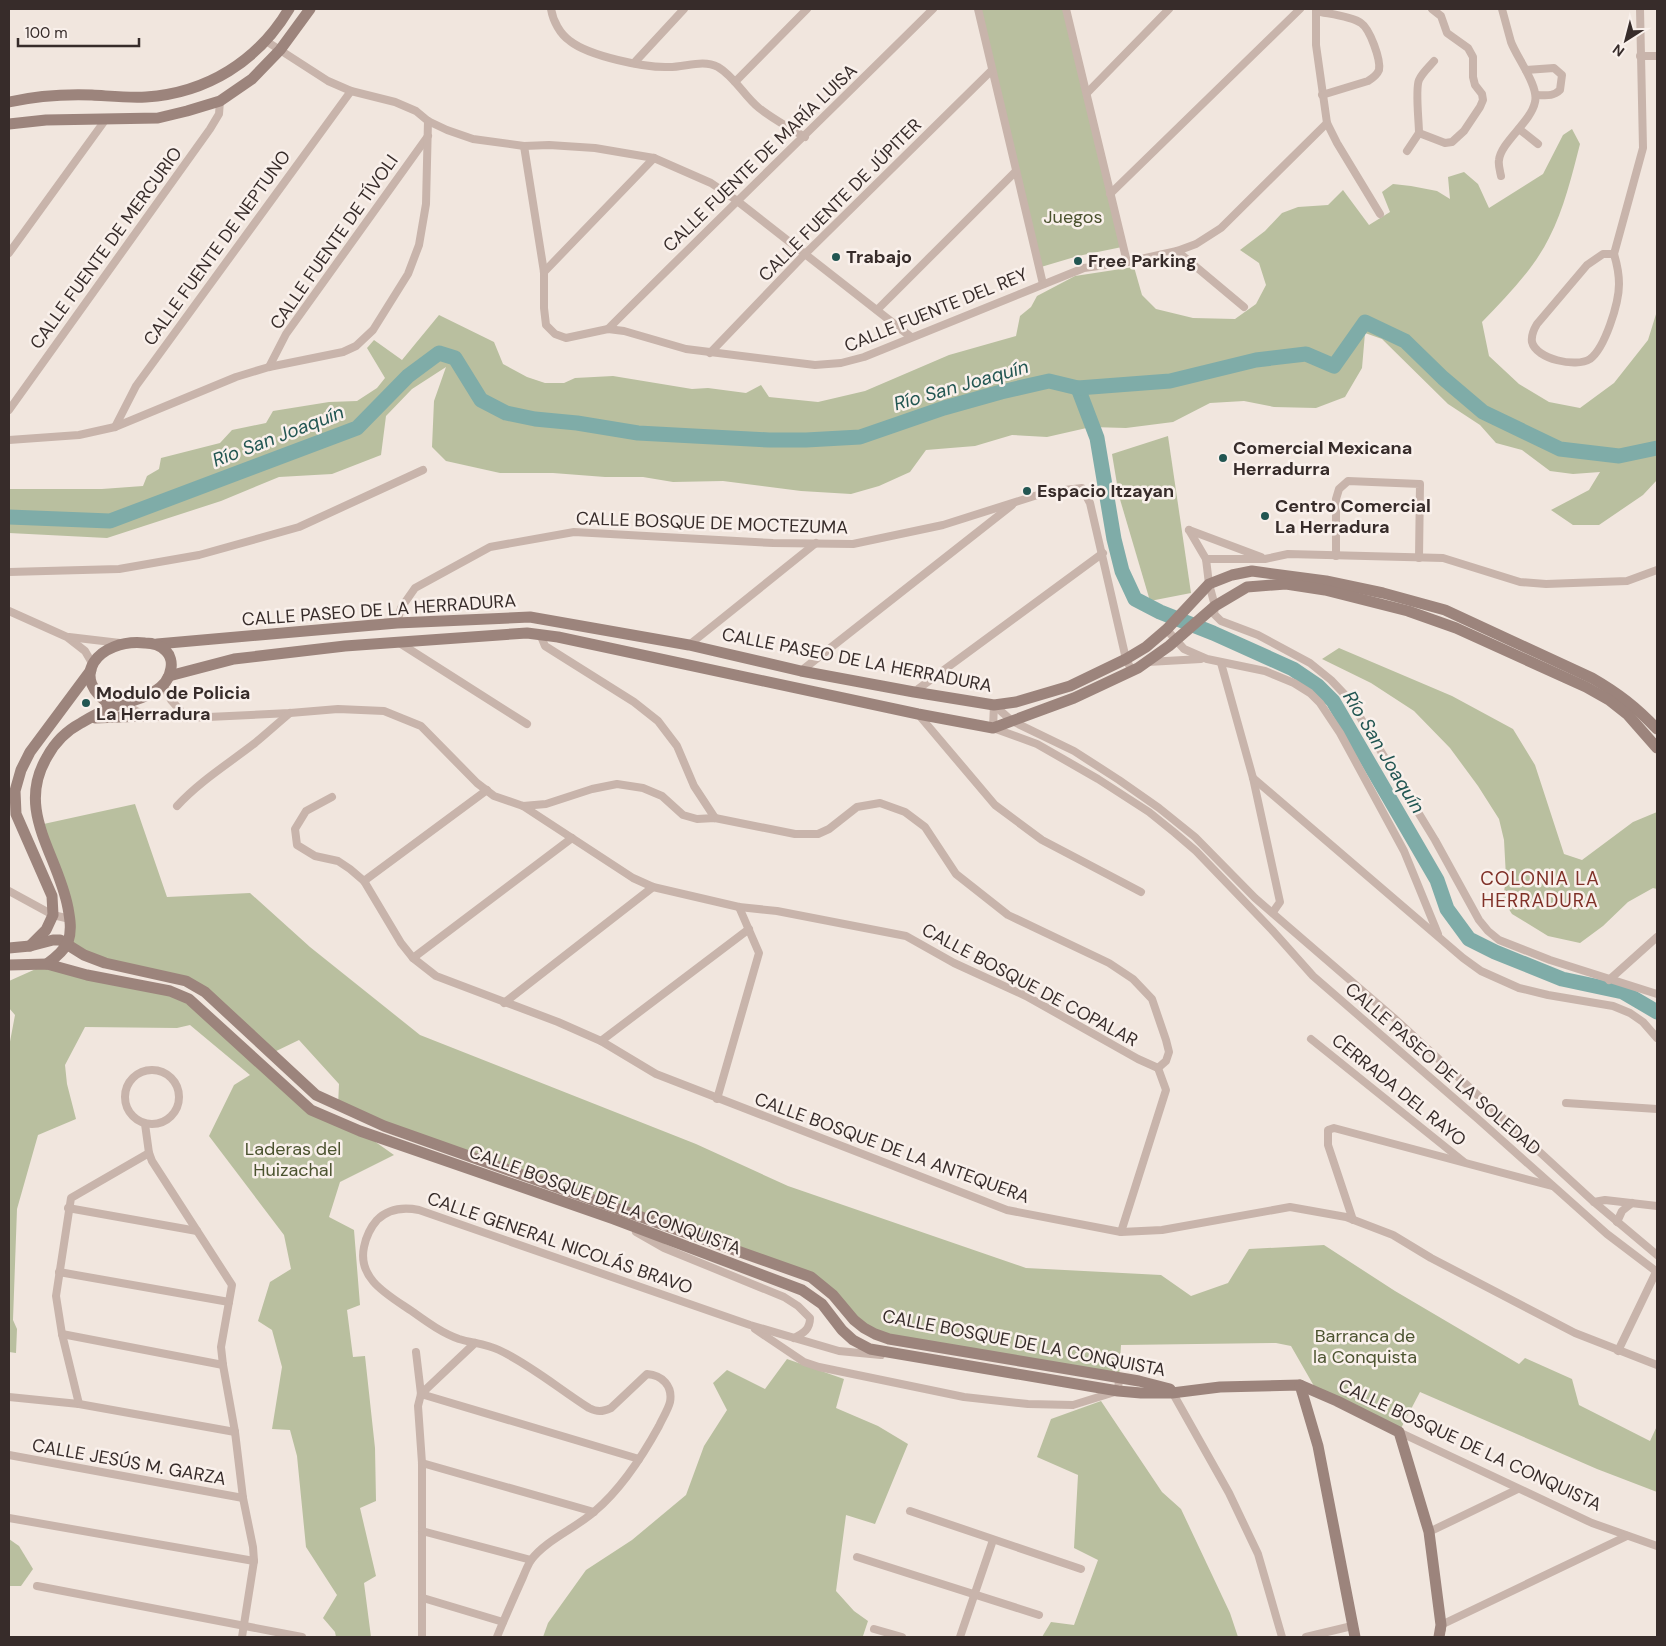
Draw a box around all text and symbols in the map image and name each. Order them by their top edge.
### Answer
scale bar [18,15,139,47]
north arrow [1601,15,1651,65]
text: 100 m [25,23,68,43]
text: N [1609,40,1628,61]
street label: CALLE FUENTE DE MARÍA LUISA [658,59,862,257]
street label: CALLE FUENTE DE JÚPITER [753,113,927,287]
street label: CALLE FUENTE DE MERCURIO [24,142,188,354]
street label: CALLE FUENTE DE NEPTUNO [138,145,296,351]
street label: CALLE FUENTE DE TÍVOLI [264,150,404,334]
park label: Juegos [1044,205,1102,229]
place label: Trabajo [846,245,912,269]
place label: Free Parking [1088,249,1197,273]
marker: Trabajo [830,251,842,263]
marker: Free Parking [1072,255,1084,267]
street label: CALLE FUENTE DEL REY [841,262,1032,358]
water label: Río San Joaquín [891,354,1031,416]
water label: Río San Joaquín [209,399,347,473]
place label: Comercial Mexicana Herradurra [1233,436,1412,481]
marker: Comercial Mexicana Herradurra [1217,452,1229,464]
place label: Espacio Itzayan [1037,479,1174,503]
marker: Espacio Itzayan [1021,485,1033,497]
place label: Centro Comercial La Herradura [1275,494,1431,539]
street label: CALLE BOSQUE DE MOCTEZUMA [576,506,849,540]
marker: Centro Comercial La Herradura [1259,510,1271,522]
street label: CALLE PASEO DE LA HERRADURA [241,588,517,632]
street label: CALLE PASEO DE LA HERRADURA [720,622,994,698]
place label: Modulo de Policia La Herradura [96,681,250,726]
water label: Río San Joaquín [1337,686,1431,818]
marker: Modulo de Policia La Herradura [80,697,92,709]
district label: COLONIA LA HERRADURA [1480,866,1600,913]
street label: CALLE BOSQUE DE COPALAR [918,918,1142,1052]
street label: CALLE PASEO DE LA SOLEDAD [1340,977,1546,1161]
street label: CERRADA DEL RAYO [1327,1028,1471,1152]
street label: CALLE BOSQUE DE LA ANTEQUERA [751,1087,1033,1209]
park label: Laderas del Huizachal [245,1137,341,1182]
street label: CALLE BOSQUE DE LA CONQUISTA [466,1139,744,1261]
street label: CALLE GENERAL NICOLÁS BRAVO [424,1186,696,1300]
street label: CALLE BOSQUE DE LA CONQUISTA [880,1304,1168,1382]
park label: Barranca de la Conquista [1313,1324,1417,1369]
street label: CALLE BOSQUE DE LA CONQUISTA [1334,1373,1606,1517]
street label: CALLE JESÚS M. GARZA [30,1433,228,1491]

